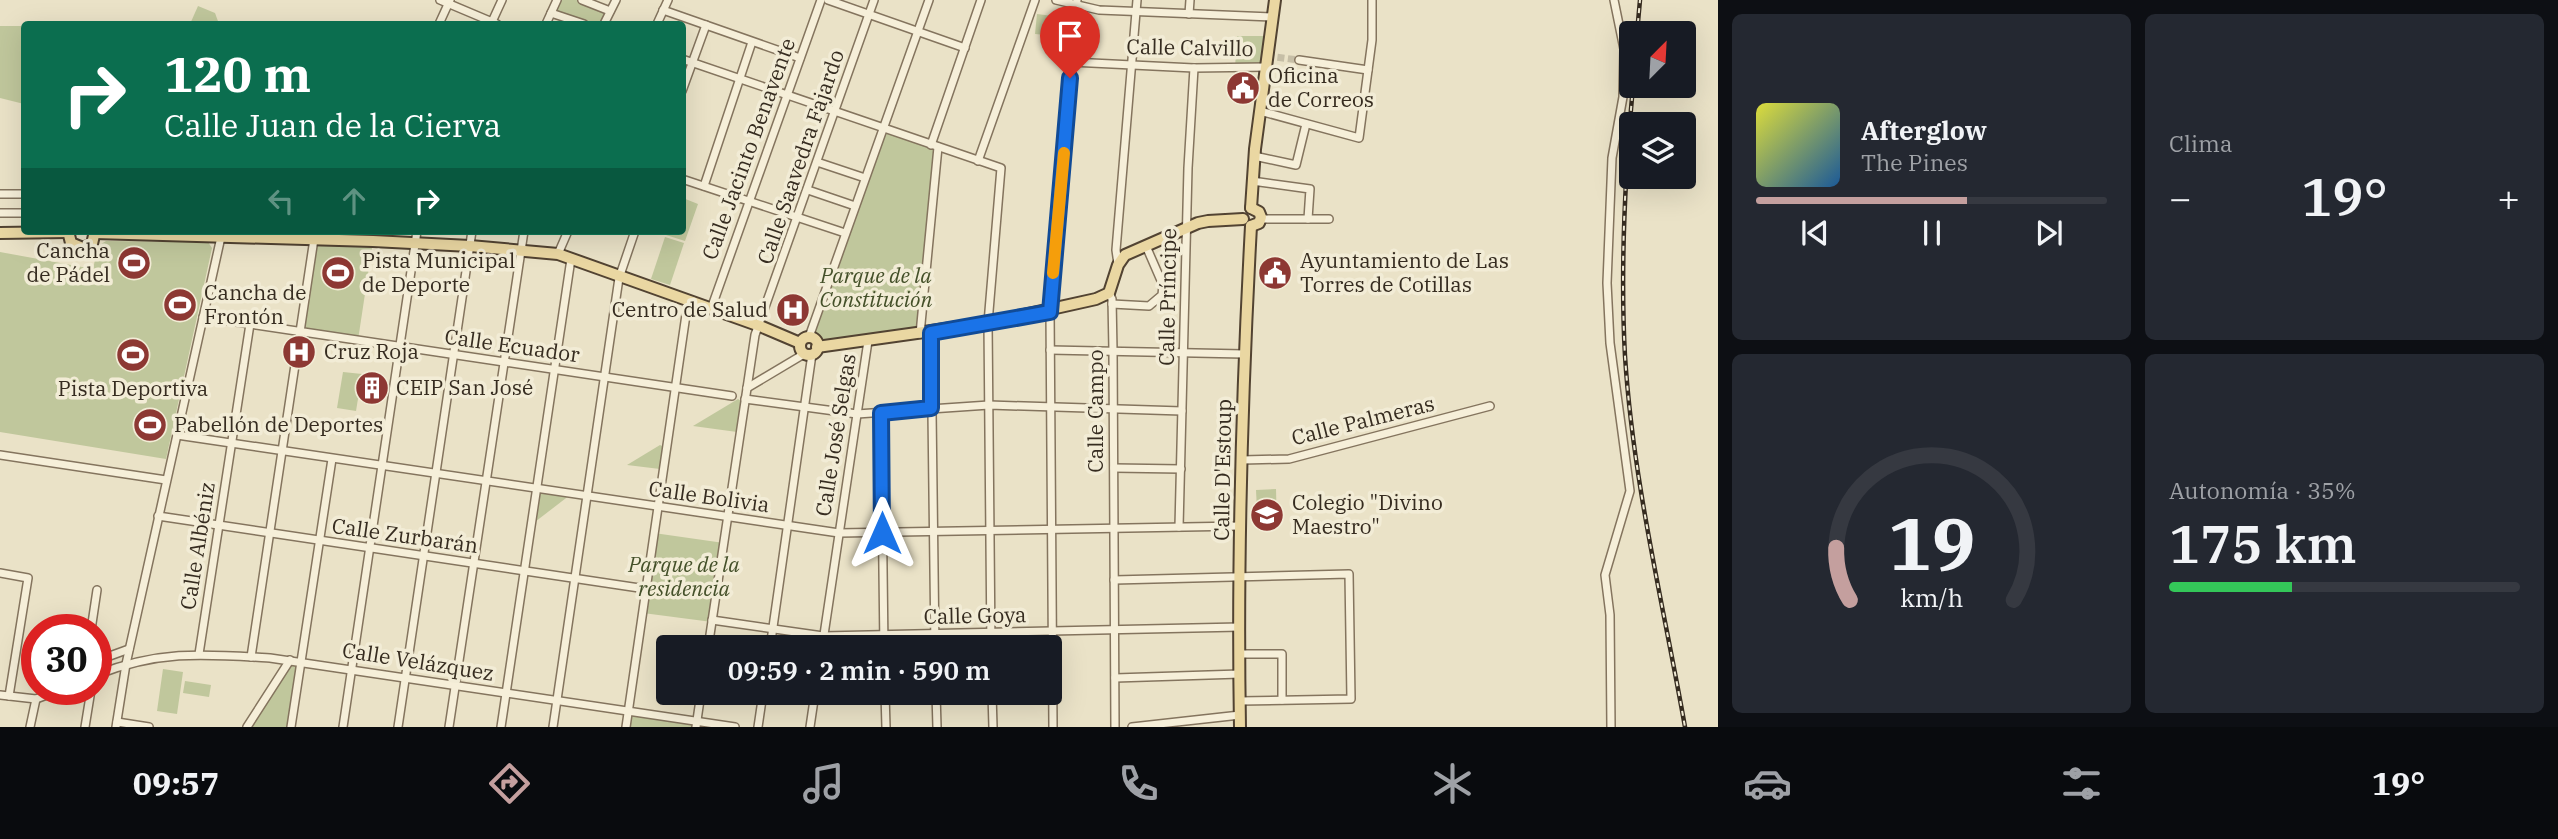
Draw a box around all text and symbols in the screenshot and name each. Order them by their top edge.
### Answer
pin [1040,6,1100,78]
icon: arrive [1051,17,1089,55]
north arrow [1619,21,1696,98]
map controls [1619,21,1696,189]
street label: Calle Calvillo [1126,32,1254,62]
street label: Calle Jacinto Benavente [695,34,801,263]
text: 120 m [164,42,311,105]
street label: Calle Saavedra Fajardo [750,46,850,268]
icon: right [49,49,140,140]
place label: Oficina de Correos [1268,61,1374,113]
public building icon: Oficina de Correos [1224,69,1262,107]
text: Calle Juan de la Cierva [164,104,501,146]
button: layers [1619,112,1696,189]
text: Afterglow [1861,113,1987,147]
text: Clima [2169,128,2233,158]
text: The Pines [1861,147,1968,177]
text: 19° [2301,163,2388,230]
text: − [2169,173,2192,222]
text: + [2497,173,2520,222]
icon: left [262,182,300,220]
icon: ahead [335,182,373,220]
icon: right [408,182,446,220]
icon: previous [1796,214,1834,252]
icon: pause [1913,214,1951,252]
icon: next [2030,214,2068,252]
street label: Calle Príncipe [1152,228,1182,366]
place label: Cancha de Pádel [27,236,110,288]
sports icon: Cancha de Pádel [115,244,153,282]
place label: Pista Municipal de Deporte [362,246,515,298]
place label: Ayuntamiento de Las Torres de Cotillas [1300,246,1509,298]
sports icon: Pista Municipal de Deporte [319,254,357,292]
public building icon: Ayuntamiento de Las Torres de Cotillas [1256,254,1294,292]
park label: Parque de la Constitución [819,261,932,313]
place label: Cancha de Frontón [204,278,307,330]
sports icon: Cancha de Frontón [161,286,199,324]
hospital icon: Centro de Salud [774,291,812,329]
place label: Centro de Salud [612,295,768,323]
street label: Calle Ecuador [443,322,582,368]
hospital icon: Cruz Roja [280,333,318,371]
sports icon: Pista Deportiva [114,336,152,374]
place label: Cruz Roja [324,337,419,365]
street label: Calle Campo [1081,349,1109,473]
street label: Calle José Selgas [808,352,862,518]
building icon: CEIP San José [353,369,391,407]
place label: CEIP San José [396,373,533,401]
place label: Pista Deportiva [58,374,208,402]
street label: Calle Palmeras [1288,389,1437,451]
street label: Calle D'Estoup [1207,399,1237,541]
sports icon: Pabellón de Deportes [131,406,169,444]
place label: Pabellón de Deportes [174,410,383,438]
street label: Calle Bolivia [647,474,771,518]
text: Autonomía · 35% [2169,475,2356,505]
street label: Calle Albéniz [173,480,221,612]
place label: Colegio "Divino Maestro" [1292,488,1443,540]
text: 19 [1888,495,1975,590]
position arrow [845,496,919,570]
school or university icon: Colegio "Divino Maestro" [1248,496,1286,534]
text: 175 km [2169,510,2357,577]
street label: Calle Zurbarán [330,511,480,559]
park label: Parque de la residencia [627,550,740,602]
text: km/h [1900,580,1963,613]
street label: Calle Goya [923,600,1027,630]
speed limit sign: 30 [21,614,112,705]
street label: Calle Velázquez [340,635,496,687]
text: 09:59 · 2 min · 590 m [728,653,990,687]
icon: directions [485,759,534,808]
icon: music [799,759,848,808]
icon: phone [1114,759,1163,808]
icon: climate [1428,759,1477,808]
icon: car [1743,759,1792,808]
icon: filters [2057,759,2106,808]
text: 09:57 [133,762,219,804]
text: 19° [2372,762,2425,804]

